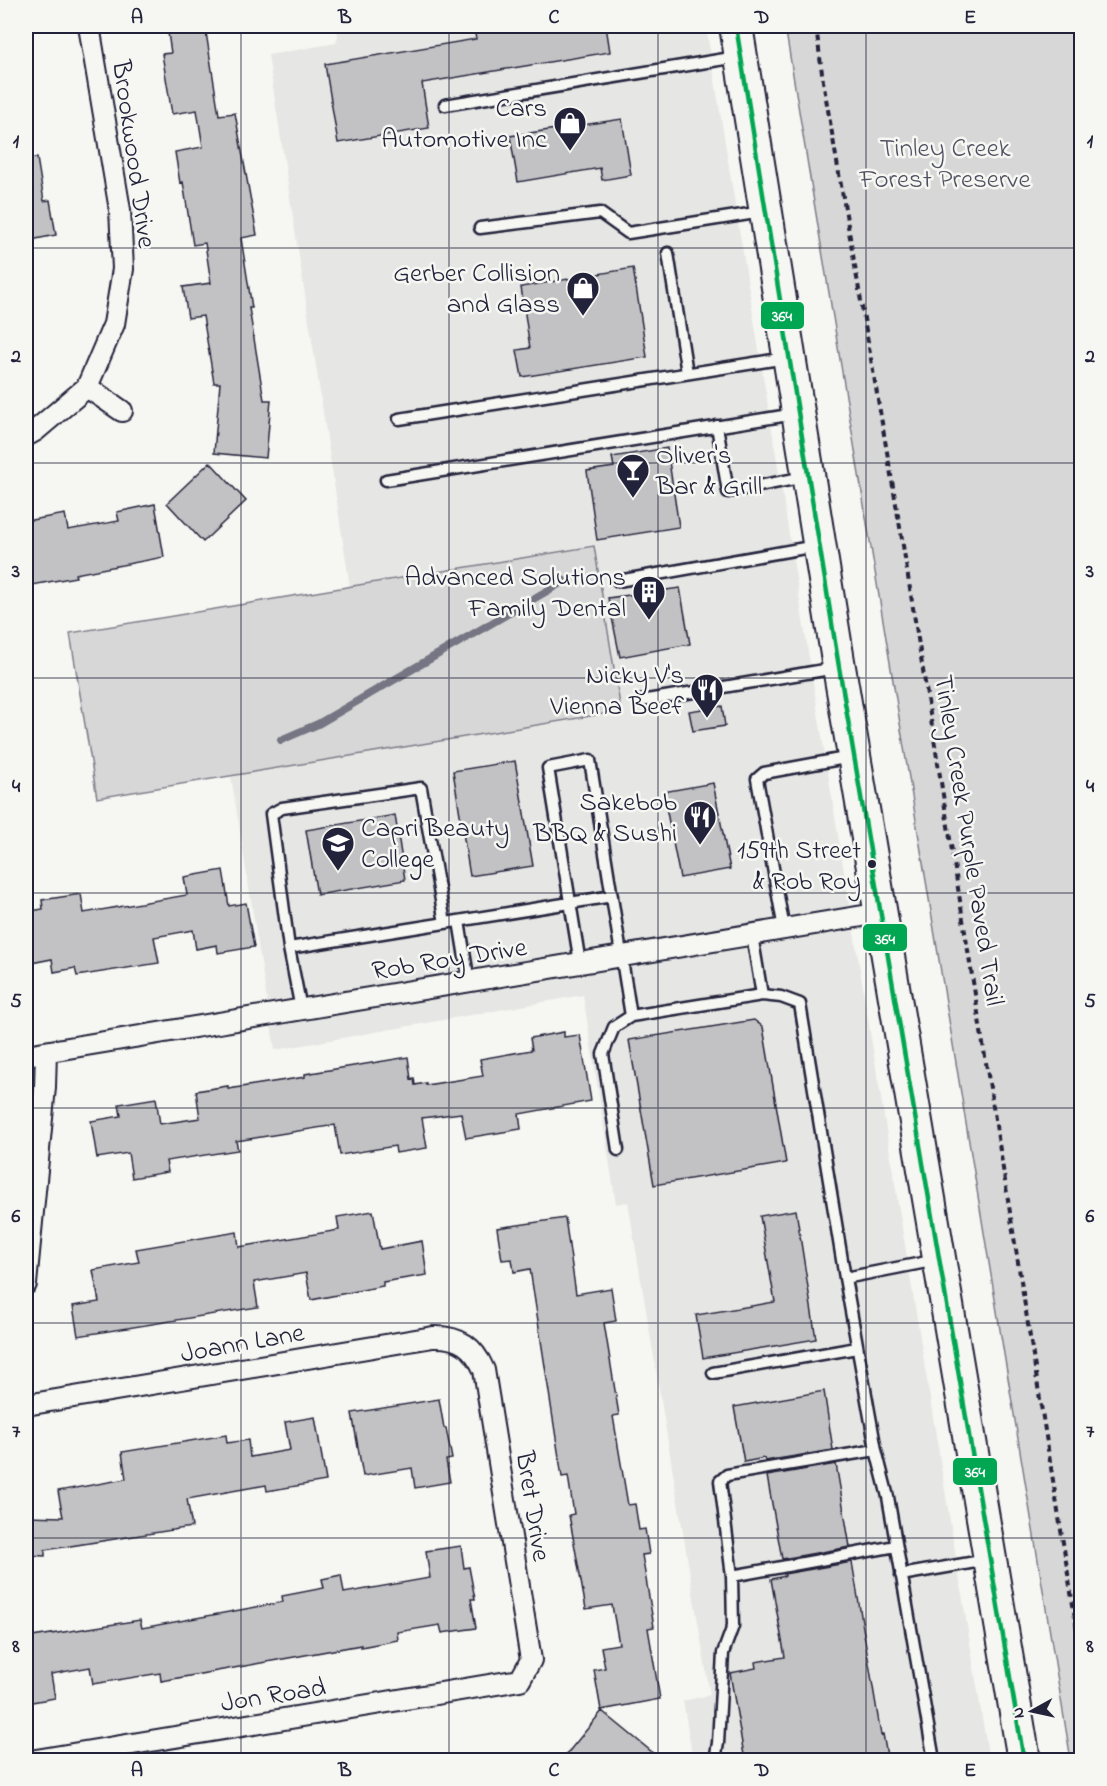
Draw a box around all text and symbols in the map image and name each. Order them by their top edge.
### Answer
text: A [131,4,143,33]
text: B [337,4,352,33]
text: C [549,4,560,33]
text: D [754,4,769,33]
text: E [964,4,976,33]
street label: Brookwood Drive [100,57,165,252]
place label: Cars Automotive Inc [381,90,547,160]
shop icon: Cars Automotive Inc [552,105,588,152]
text: 1 [13,128,20,157]
text: 1 [1087,128,1094,157]
park label: Tinley Creek Forest Preserve [858,130,1031,200]
place label: Gerber Collision and Glass [393,255,560,325]
shop icon: Gerber Collision and Glass [565,270,601,317]
line badge: 364 [760,301,805,330]
text: 364 [771,305,793,329]
text: 2 [10,343,21,372]
text: 2 [1084,343,1095,372]
place label: Oliver's Bar & Grill [655,437,762,507]
bar icon: Oliver's Bar & Grill [615,452,651,499]
text: 3 [11,558,20,587]
text: 3 [1085,558,1094,587]
place label: Advanced Solutions Family Dental [404,559,626,629]
building icon: Advanced Solutions Family Dental [631,574,667,621]
place label: Nicky V's Vienna Beef [549,657,684,727]
restaurant icon: Nicky V's Vienna Beef [689,672,725,719]
street label: Tinley Creek Purple Paved Trail [922,672,1013,1009]
text: 4 [12,773,21,802]
text: 4 [1086,773,1095,802]
place label: Sakebob BBQ & Sushi [532,784,677,854]
restaurant icon: Sakebob BBQ & Sushi [682,799,718,846]
place label: Capri Beauty College [361,810,509,880]
school or university icon: Capri Beauty College [320,825,356,872]
place label: 159th Street & Rob Roy [737,833,861,902]
marker: 159th Street & Rob Roy [866,858,878,870]
line badge: 364 [862,923,908,952]
text: 364 [874,928,896,952]
street label: Rob Roy Drive [369,929,531,992]
text: 5 [10,988,22,1017]
text: 5 [1084,988,1096,1017]
text: 6 [12,1203,21,1232]
text: 6 [1086,1203,1095,1232]
street label: Joann Lane [177,1314,308,1375]
text: 7 [12,1418,21,1447]
text: 7 [1086,1418,1095,1447]
street label: Bret Drive [503,1448,560,1565]
line badge: 364 [952,1457,998,1486]
text: 364 [964,1461,986,1485]
text: 8 [11,1633,20,1662]
text: 8 [1085,1633,1094,1662]
street label: Jon Road [218,1669,329,1724]
north arrow [1002,1681,1062,1741]
text: N [1006,1706,1032,1720]
text: A [131,1757,143,1786]
text: B [337,1757,352,1786]
text: C [549,1757,560,1786]
text: D [754,1757,769,1786]
text: E [964,1757,976,1786]

